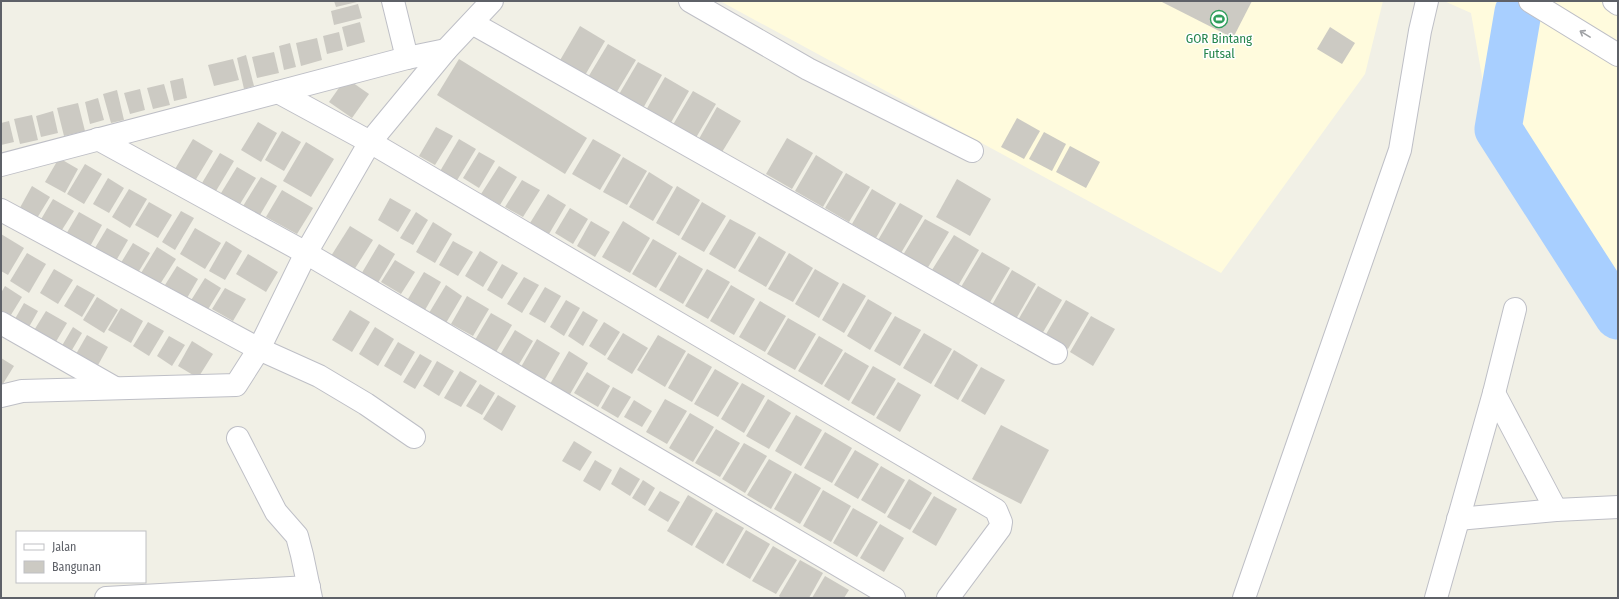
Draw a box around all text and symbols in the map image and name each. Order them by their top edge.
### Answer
sports icon: GOR Bintang Futsal [1209,9,1229,29]
one-way arrow [1579,30,1591,38]
place label: GOR Bintang Futsal [1186,31,1253,61]
legend [16,531,146,583]
text: Jalan [52,540,76,554]
text: Bangunan [52,560,101,574]

